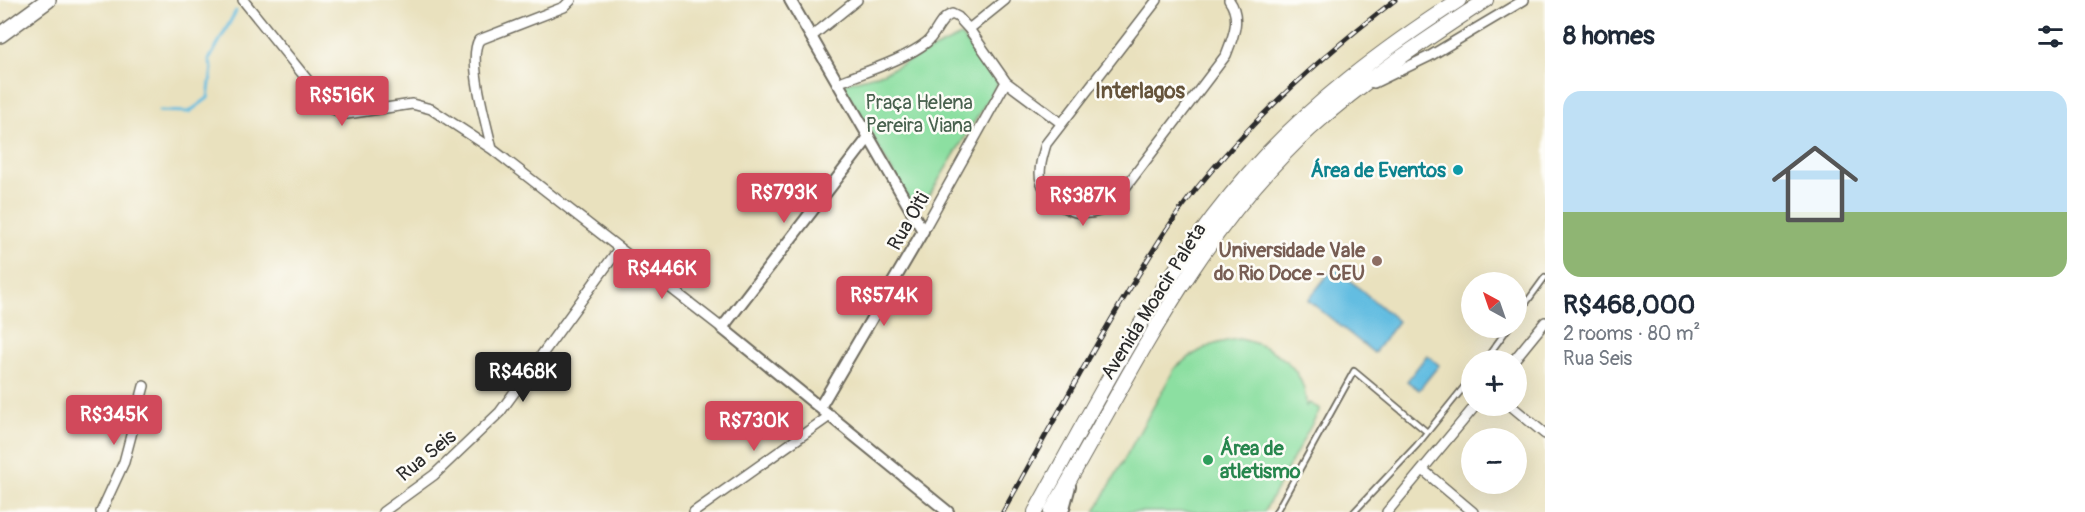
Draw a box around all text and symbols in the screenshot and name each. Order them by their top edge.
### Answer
text: 8 homes [1563,20,1655,52]
icon: filters [2034,20,2067,53]
pin: R$516K [293,76,391,127]
district label: Interlagos [1095,78,1186,105]
text: R$516K [310,83,374,108]
park label: Praça Helena Pereira Viana [865,90,973,138]
icon: home [1761,130,1869,238]
place label: Área de Eventos [1310,158,1446,183]
marker: Área de Eventos [1451,163,1465,177]
pin: R$793K [735,173,833,224]
pin: R$387K [1034,176,1132,227]
text: R$793K [751,180,817,205]
text: R$387K [1050,183,1116,208]
street label: Rua Oiti [882,188,935,255]
street label: Avenida Moacir Paleta [1095,218,1212,384]
place label: Universidade Vale do Rio Doce - CEU [1214,238,1366,286]
pin: R$446K [613,249,711,300]
marker: Universidade Vale do Rio Doce - CEU [1370,254,1384,268]
text: R$446K [627,256,697,281]
north arrow [1461,272,1527,338]
map controls [1461,272,1527,494]
pin: R$574K [835,276,933,327]
text: R$574K [850,283,918,308]
text: R$468,000 [1563,289,1695,321]
text: 2 rooms · 80 m² [1563,321,1700,346]
text: Rua Seis [1563,346,1632,371]
button: + [1461,350,1527,416]
pin: R$468K [474,352,572,403]
text: R$468K [489,359,557,384]
pin: R$345K [65,395,163,446]
pin: R$730K [705,401,803,452]
text: R$345K [80,402,148,427]
text: R$730K [719,408,789,433]
street label: Rua Seis [392,424,461,487]
button: − [1461,428,1527,494]
place label: Área de atletismo [1220,436,1301,484]
marker: Área de atletismo [1201,453,1215,467]

